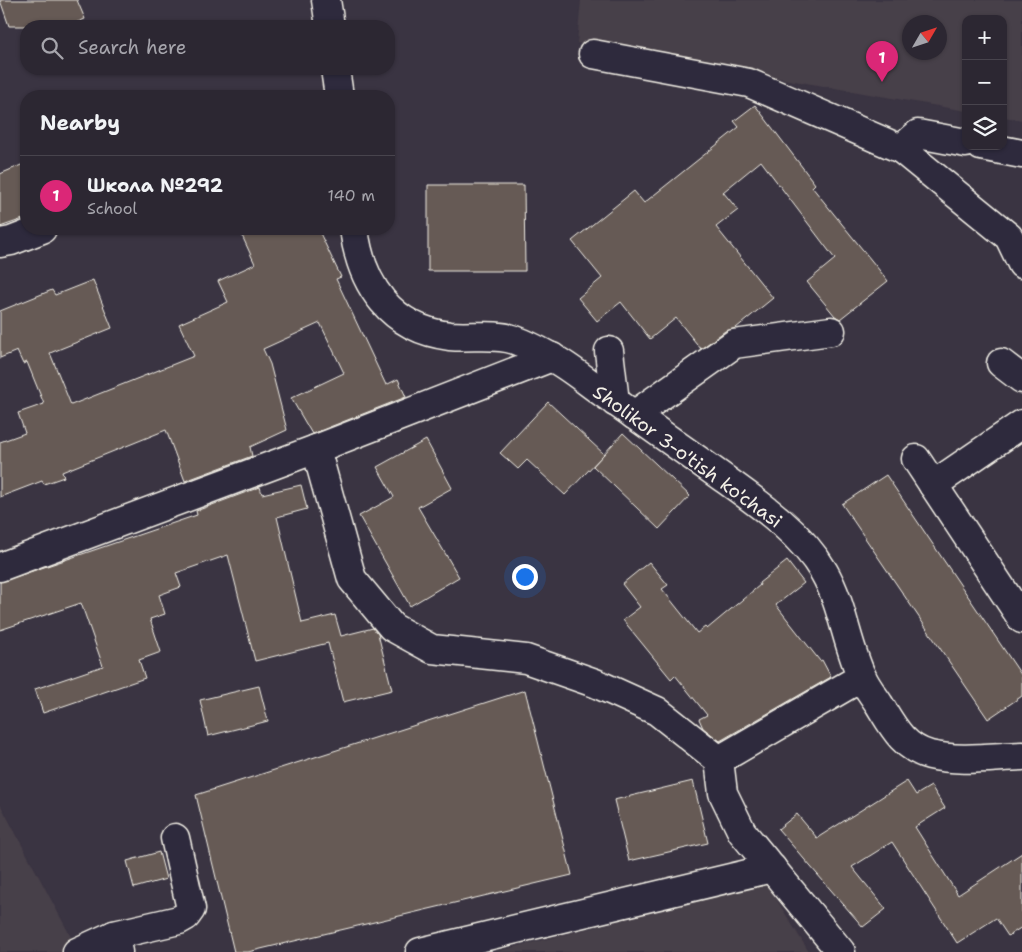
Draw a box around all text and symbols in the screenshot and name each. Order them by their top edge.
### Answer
north arrow [902,15,947,60]
map controls [962,15,1007,150]
button: + [962,15,1007,60]
search box [20,20,395,75]
icon: search [38,34,66,62]
text: Search here [78,35,187,60]
pin: 1 [866,41,898,82]
button: − [962,60,1007,105]
button: layers [962,105,1007,150]
text: Nearby [40,109,120,137]
text: Школа №292 [87,173,223,198]
text: 1 [52,185,60,206]
text: 140 m [328,185,375,206]
text: School [87,198,137,219]
street label: Sholikor 3-o'tish ko'chasi [588,379,787,534]
your location [512,564,538,590]

